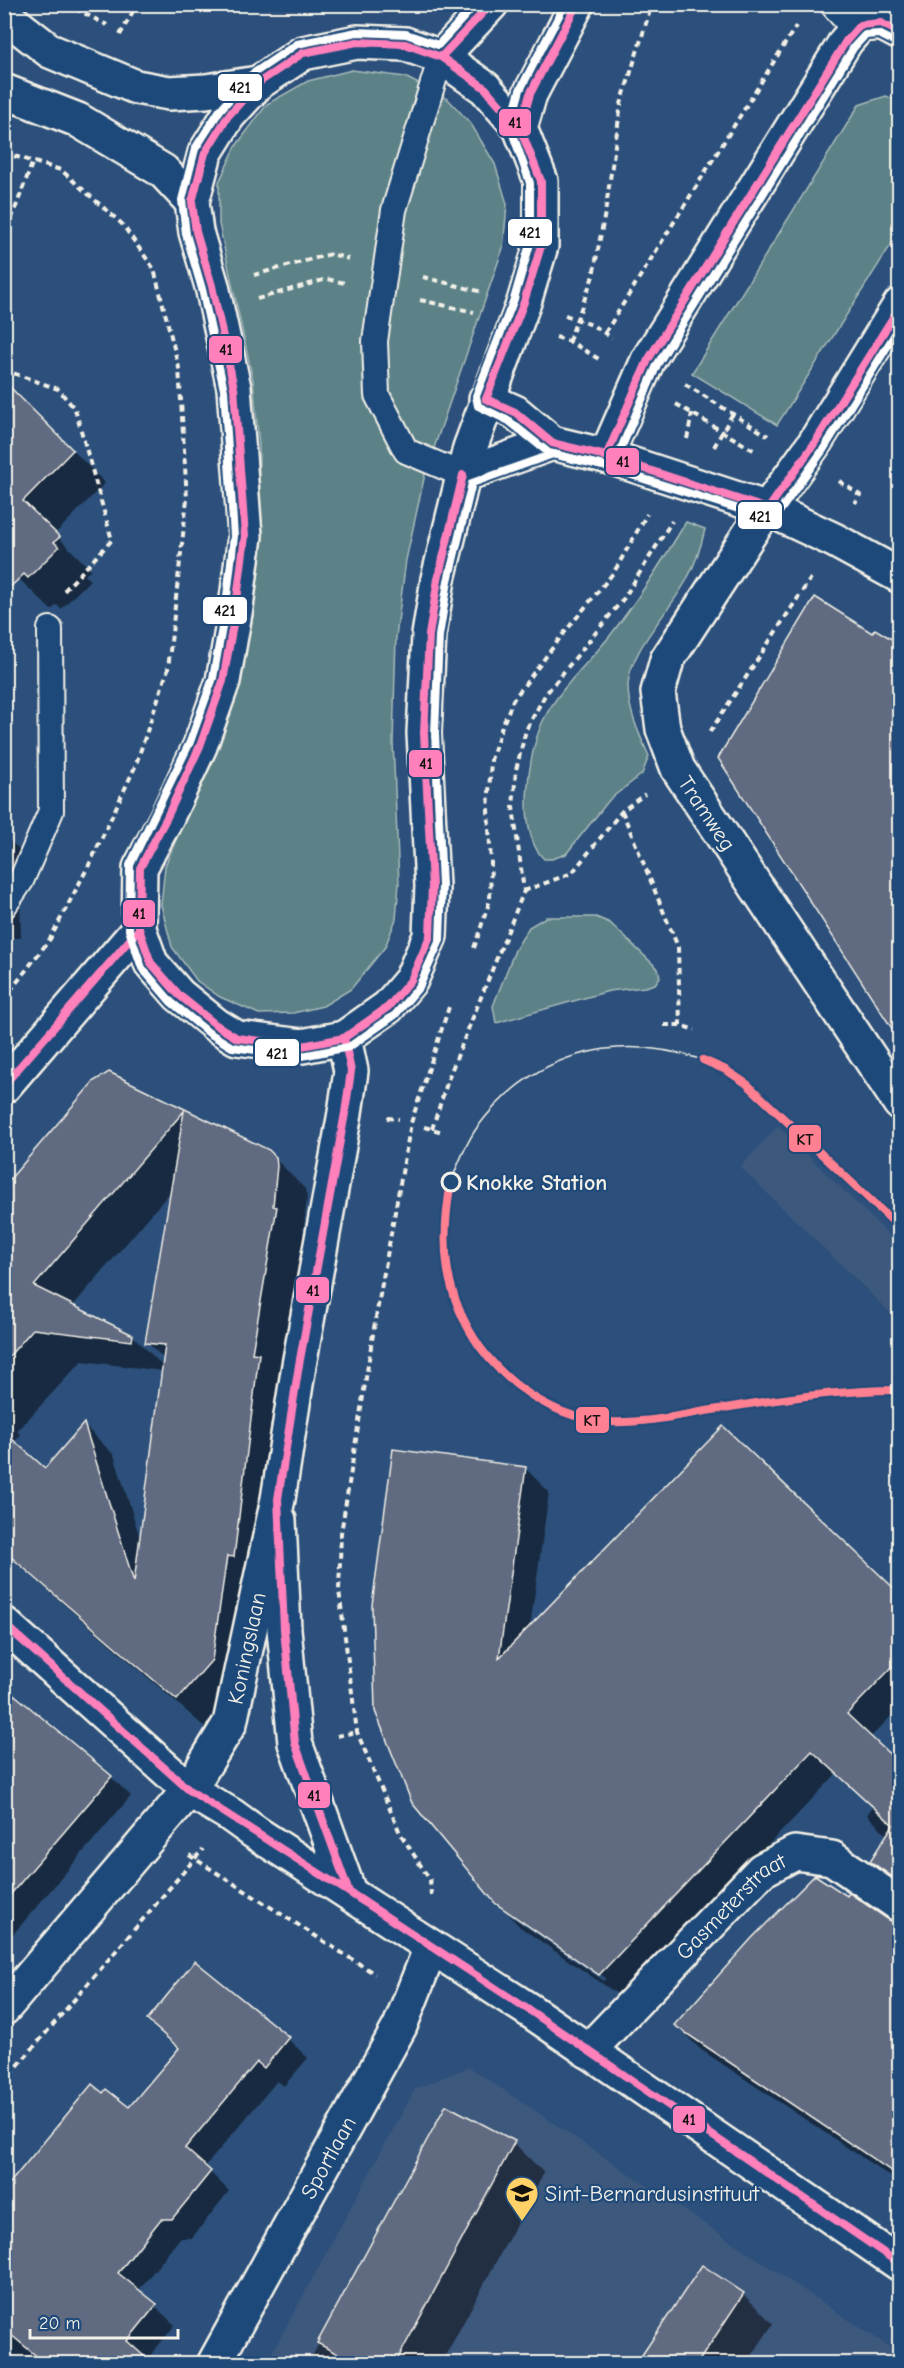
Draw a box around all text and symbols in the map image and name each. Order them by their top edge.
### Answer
line badge: 421 [217,73,263,102]
text: 421 [229,79,251,97]
line badge: 41 [498,108,532,137]
text: 41 [508,114,522,132]
line badge: 421 [507,218,553,247]
text: 421 [519,224,541,242]
line badge: 41 [208,335,243,364]
text: 41 [219,341,233,359]
line badge: 41 [605,447,640,476]
text: 41 [616,453,630,471]
line badge: 421 [737,501,783,530]
text: 421 [749,508,771,526]
line badge: 421 [202,596,248,625]
text: 421 [214,602,236,620]
line badge: 41 [408,749,443,778]
text: 41 [419,755,433,773]
street label: Tramweg [672,771,741,856]
line badge: 41 [122,899,156,928]
text: 41 [132,905,146,923]
line badge: 421 [254,1038,300,1067]
text: 421 [266,1045,288,1063]
line badge: KT [788,1124,822,1153]
text: KT [796,1131,814,1149]
place label: Knokke Station [466,1170,607,1196]
marker: Knokke Station [441,1172,461,1192]
line badge: 41 [295,1276,330,1304]
text: 41 [306,1282,320,1300]
line badge: KT [575,1406,610,1434]
text: KT [583,1412,601,1430]
street label: Koningslaan [222,1590,272,1707]
line badge: 41 [297,1781,331,1809]
text: 41 [307,1787,321,1805]
street label: Gasmeterstraat [671,1848,791,1965]
line badge: 41 [672,2105,706,2134]
text: 41 [682,2111,696,2129]
street label: Sportlaan [296,2112,362,2204]
school or university icon: Sint-Bernardusinstituut [504,2175,540,2222]
place label: Sint-Bernardusinstituut [545,2181,760,2207]
scale bar [30,2302,178,2340]
text: 20 m [39,2313,80,2334]

